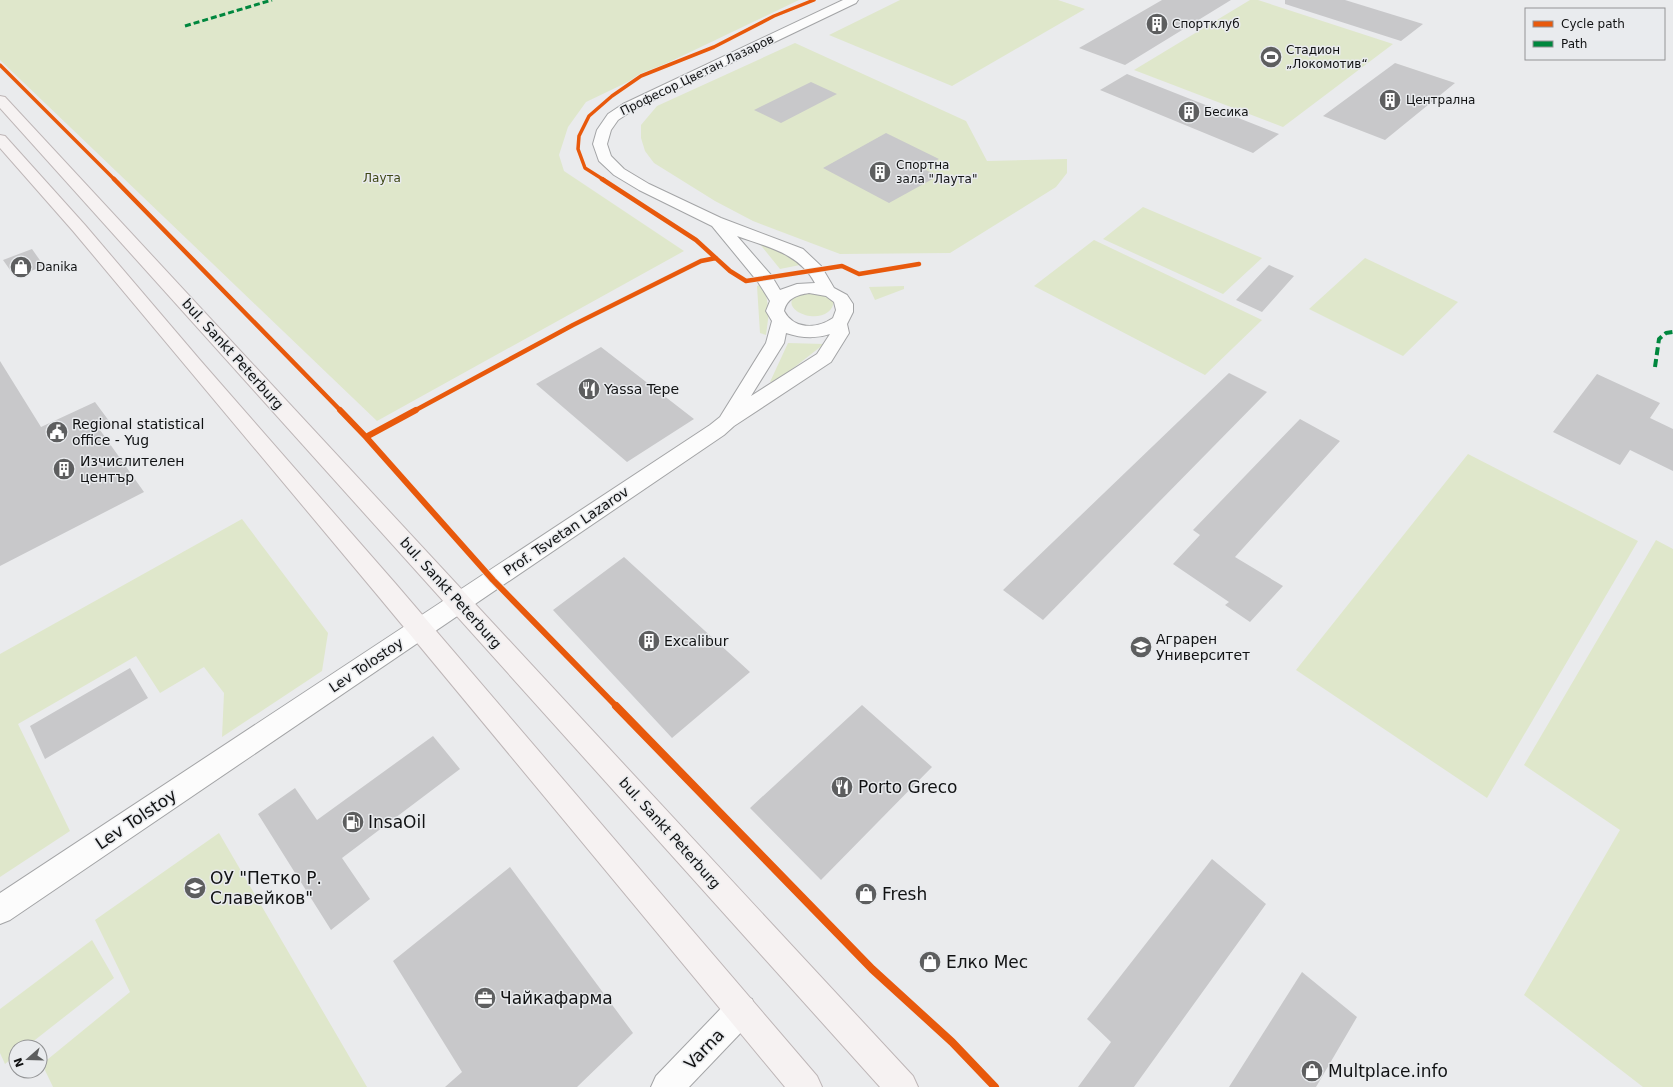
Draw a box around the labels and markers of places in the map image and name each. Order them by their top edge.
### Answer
building icon: Спортклуб [1144,11,1170,37]
place label: Спортклуб [1172,17,1240,31]
place label: Стадион „Локомотив“ [1286,43,1368,71]
sports icon: Стадион „Локомотив“ [1258,44,1284,70]
building icon: Централна [1377,87,1403,113]
place label: Централна [1406,93,1475,107]
building icon: Бесика [1176,99,1202,125]
place label: Бесика [1204,105,1249,119]
place label: Спортна зала "Лаута" [896,158,977,186]
building icon: Спортна зала "Лаута" [867,159,893,185]
shop icon: Danika [8,254,34,280]
place label: Danika [36,260,78,274]
restaurant icon: Yassa Tepe [576,376,602,402]
place label: Yassa Tepe [603,381,679,397]
place label: Regional statistical office - Yug [72,416,204,448]
public building icon: Regional statistical office - Yug [44,419,70,445]
place label: Изчислителен център [80,453,185,485]
building icon: Изчислителен център [51,456,77,482]
building icon: Excalibur [636,628,662,654]
place label: Аграрен Университет [1156,631,1250,663]
place label: Excalibur [664,633,729,649]
school or university icon: Аграрен Университет [1128,634,1154,660]
restaurant icon: Porto Greco [829,774,855,800]
place label: Porto Greco [858,777,958,797]
fuel station icon: InsaOil [340,809,366,835]
place label: InsaOil [368,812,426,832]
place label: ОУ "Петко Р. Славейков" [210,868,322,908]
school or university icon: ОУ "Петко Р. Славейков" [182,875,208,901]
shop icon: Fresh [853,881,879,907]
place label: Fresh [882,884,927,904]
shop icon: Елко Мес [917,949,943,975]
place label: Елко Мес [946,952,1028,972]
office icon: Чайкафарма [472,985,498,1011]
place label: Чайкафарма [500,988,613,1008]
shop icon: Multplace.info [1299,1058,1325,1084]
place label: Multplace.info [1328,1061,1448,1081]

